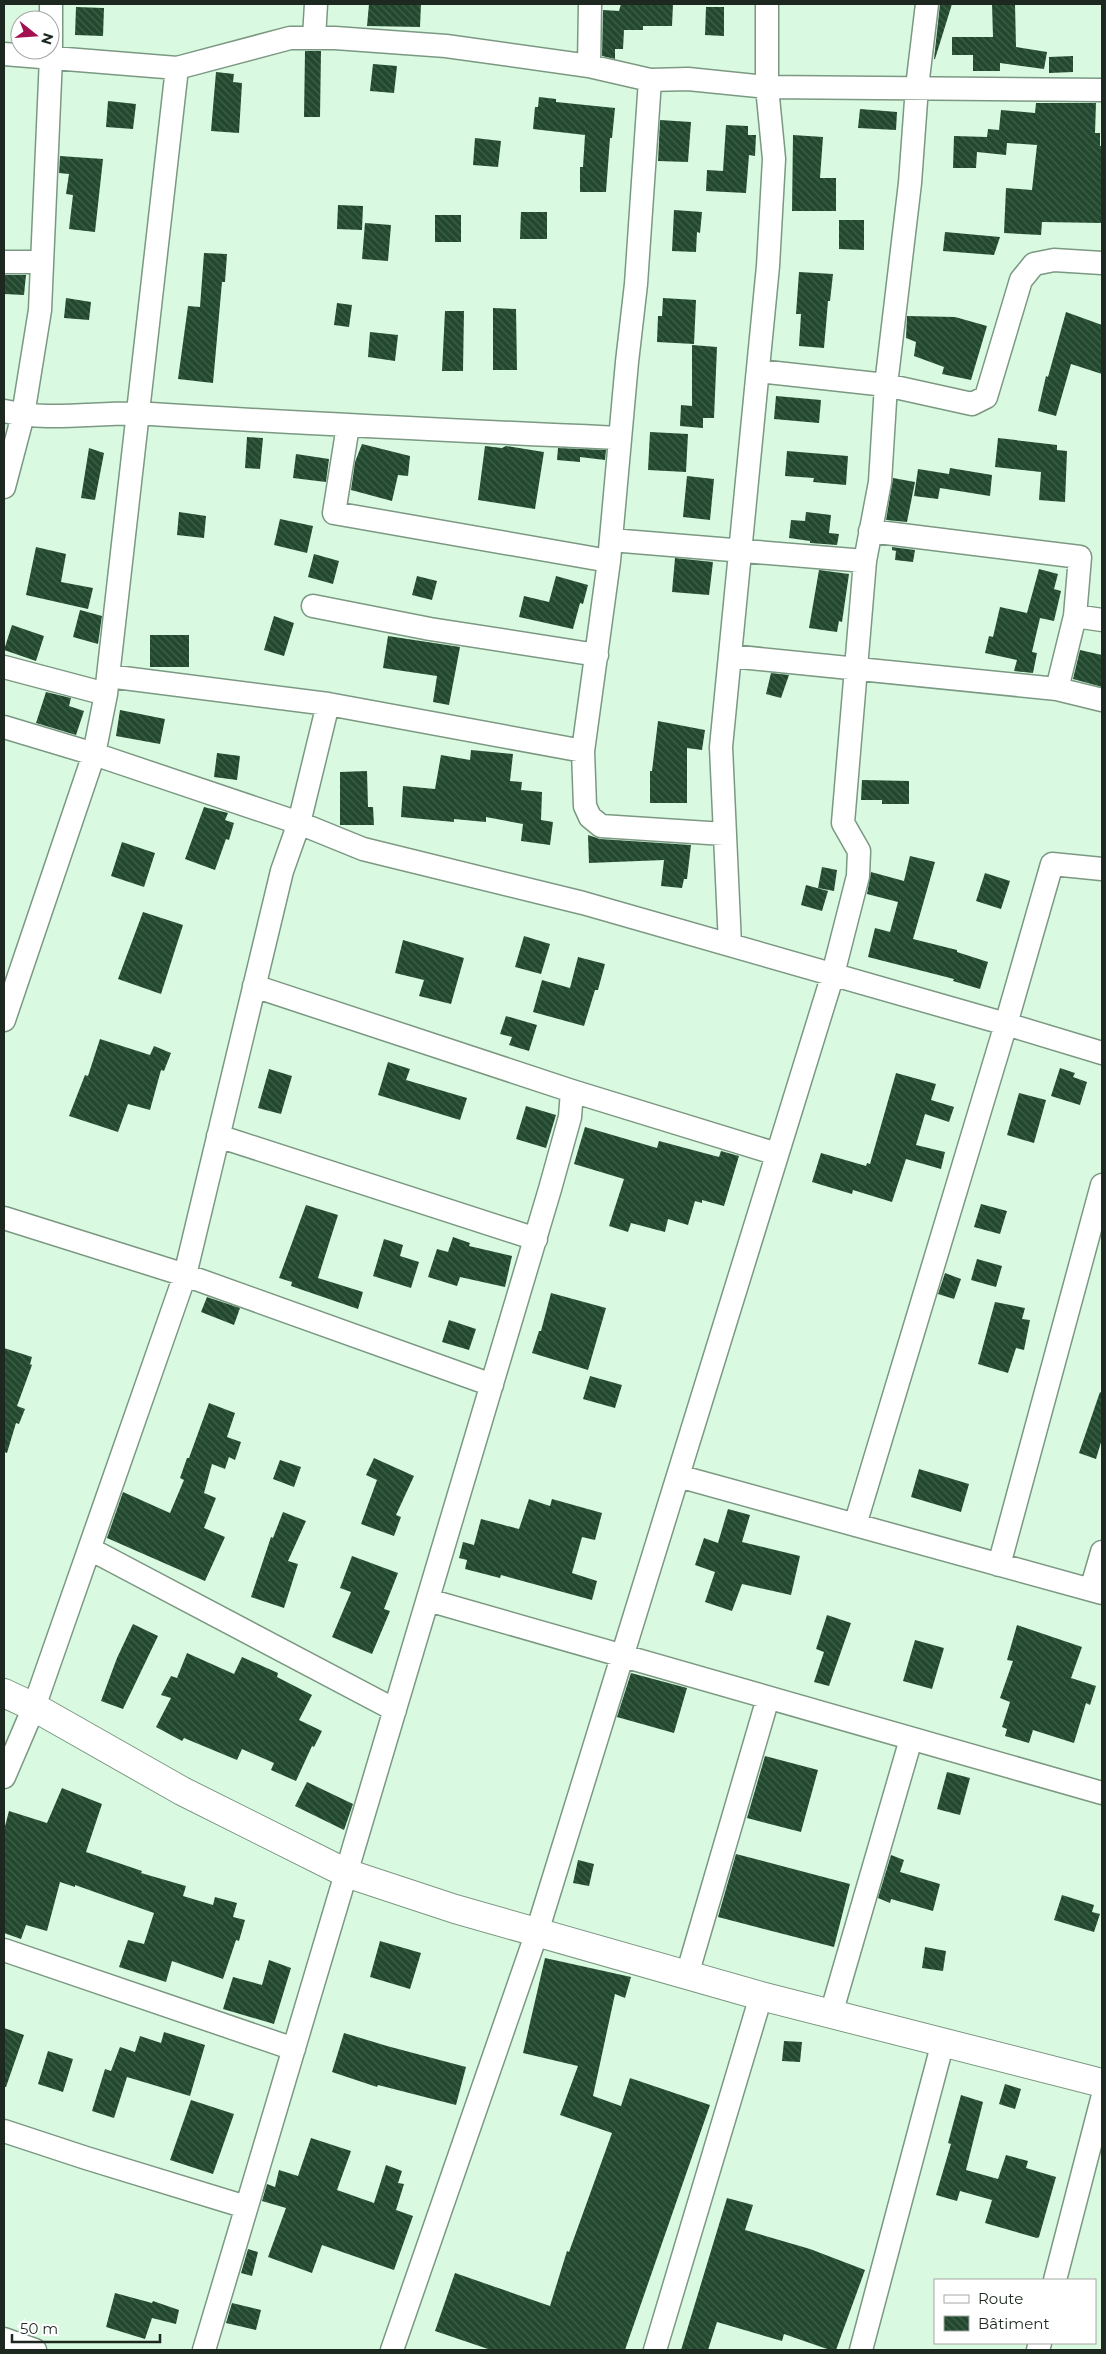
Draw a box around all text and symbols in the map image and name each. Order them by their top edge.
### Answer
north arrow [10,10,60,60]
text: N [37,31,58,47]
legend [934,2279,1096,2344]
text: Route [978,2289,1023,2308]
scale bar [12,2312,160,2344]
text: Bâtiment [978,2314,1050,2333]
text: 50 m [20,2319,58,2338]

